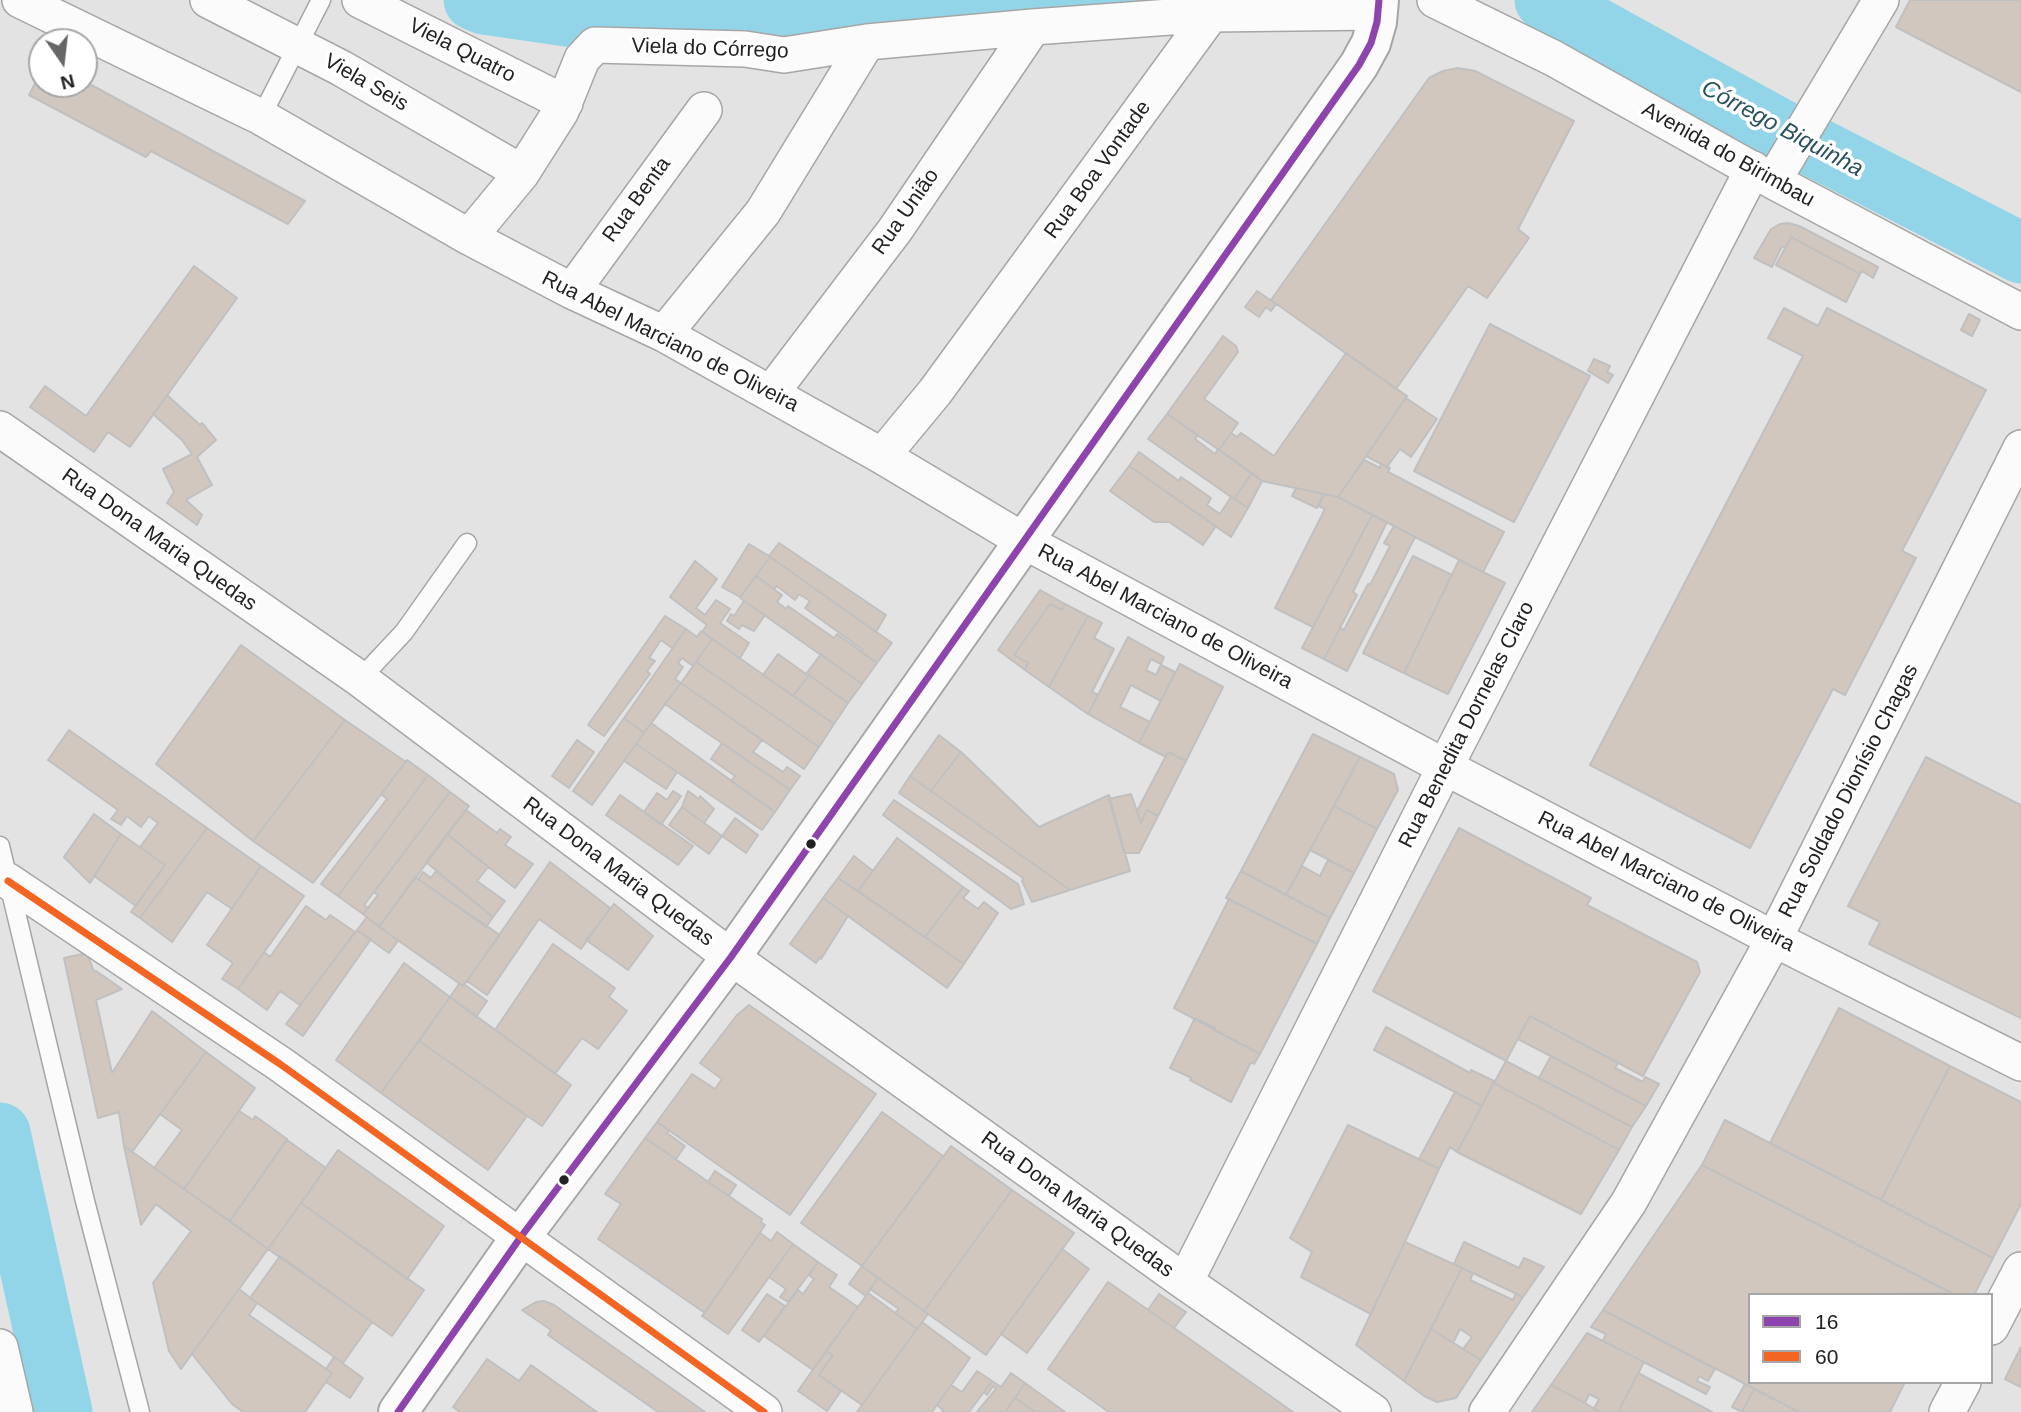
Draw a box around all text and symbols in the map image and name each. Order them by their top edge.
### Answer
street label: Viela Quatro [404,13,520,89]
north arrow [28,28,98,98]
street label: Viela do Córrego [631,34,789,64]
street label: Viela Seis [319,49,413,117]
text: N [59,70,77,94]
water label: Córrego Biquinha [1696,75,1868,183]
street label: Rua Boa Vontade [1039,96,1157,244]
street label: Avenida do Birimbau [1637,97,1819,213]
street label: Rua Benta [598,152,676,248]
street label: Rua União [867,164,945,260]
street label: Rua Abel Marciano de Oliveira [537,266,803,418]
street label: Rua Dona Maria Quedas [57,463,261,617]
street label: Rua Abel Marciano de Oliveira [1033,539,1297,695]
street label: Rua Benedita Dornelas Claro [1394,598,1540,852]
street label: Rua Soldado Dionísio Chagas [1774,660,1924,922]
street label: Rua Dona Maria Quedas [518,792,718,952]
street label: Rua Abel Marciano de Oliveira [1533,806,1799,958]
unlabelled marker [804,837,818,851]
street label: Rua Dona Maria Quedas [976,1127,1178,1283]
unlabelled marker [557,1173,571,1187]
legend [1748,1293,1993,1384]
text: 16 [1815,1310,1838,1333]
text: 60 [1815,1345,1838,1368]

